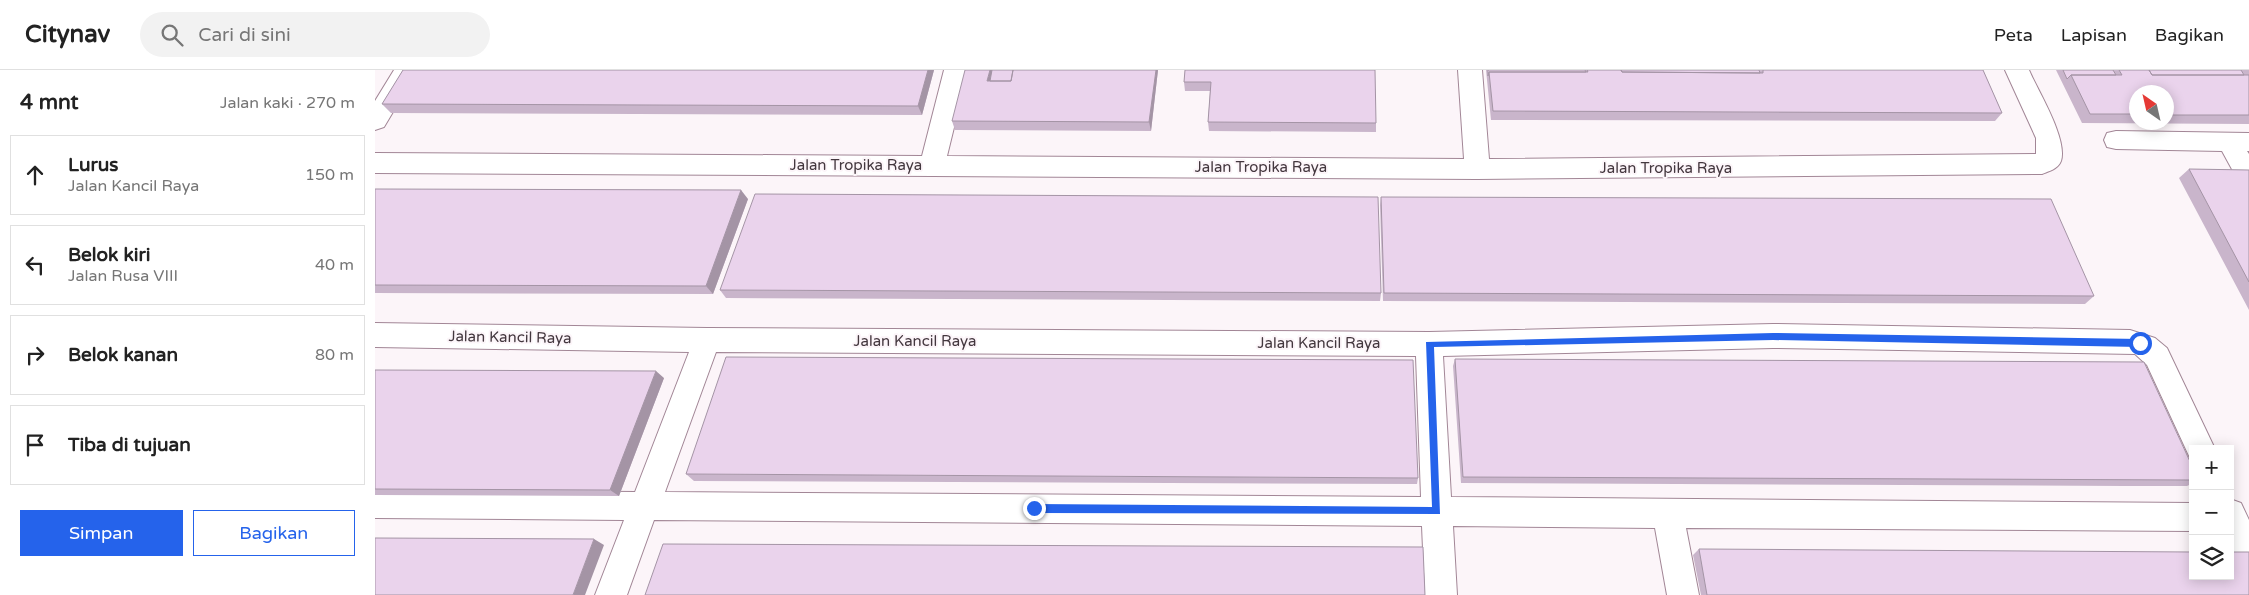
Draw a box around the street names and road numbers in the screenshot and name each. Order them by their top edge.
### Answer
street label: Jalan Tropika Raya [790,156,922,174]
street label: Jalan Tropika Raya [1195,158,1327,176]
street label: Jalan Tropika Raya [1600,159,1732,177]
street label: Jalan Kancil Raya [448,327,572,347]
street label: Jalan Kancil Raya [854,332,976,350]
street label: Jalan Kancil Raya [1258,334,1380,352]

